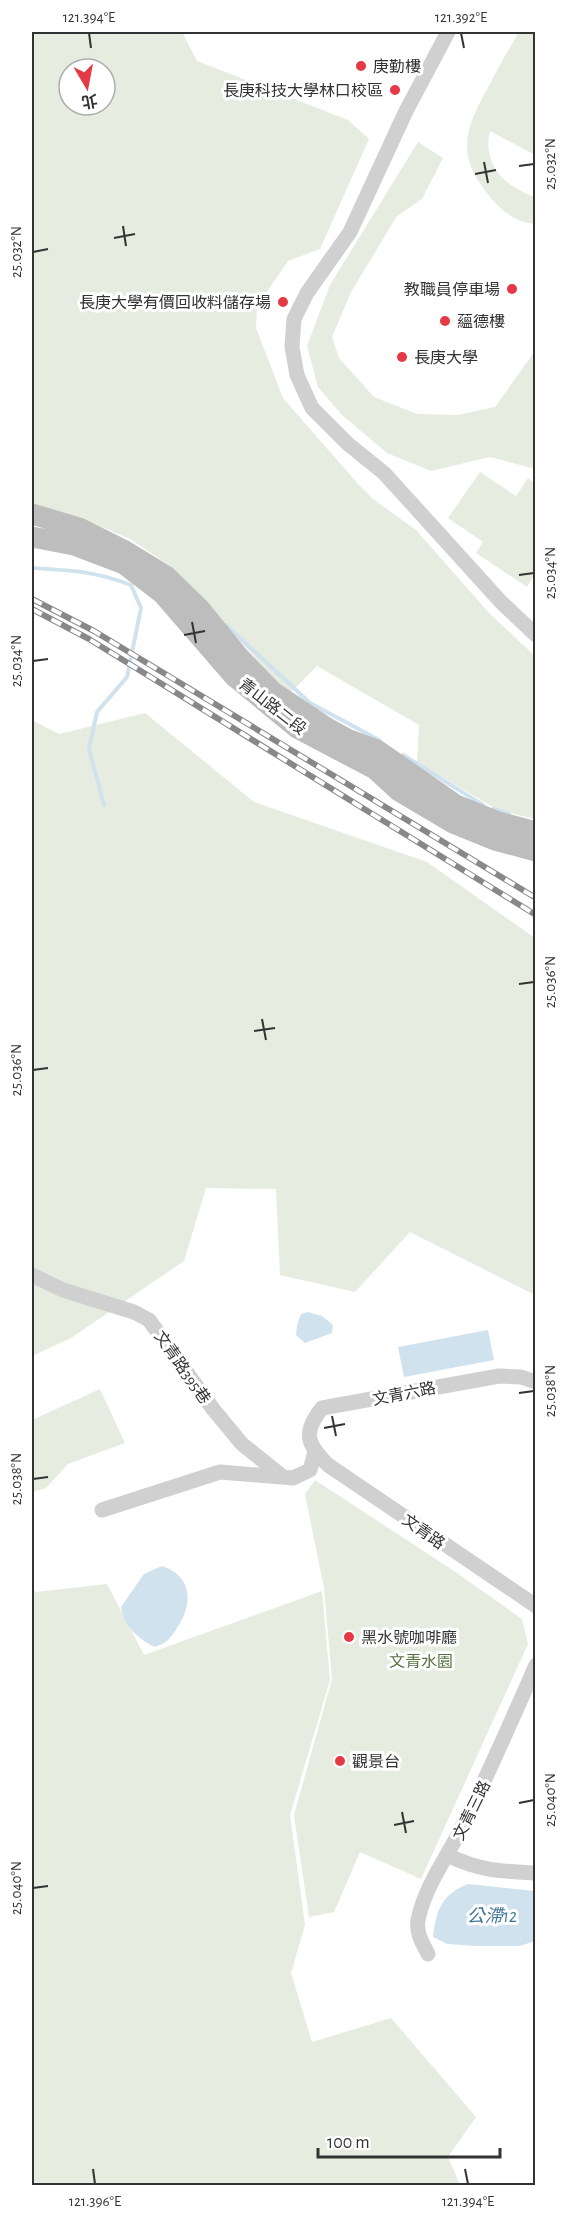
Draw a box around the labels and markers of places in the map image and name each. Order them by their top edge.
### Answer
place label: 庚勤樓 [373,58,421,75]
marker: 庚勤樓 [354,59,368,73]
place label: 長庚科技大學林口校區 [223,82,383,99]
marker: 長庚科技大學林口校區 [388,83,402,97]
place label: 教職員停車場 [404,281,500,298]
marker: 教職員停車場 [505,282,519,296]
place label: 長庚大學有價回收料儲存場 [79,294,271,311]
marker: 長庚大學有價回收料儲存場 [276,295,290,309]
place label: 蘊德樓 [457,313,505,330]
marker: 蘊德樓 [438,314,452,328]
place label: 長庚大學 [414,349,478,366]
marker: 長庚大學 [395,350,409,364]
place label: 黑水號咖啡廳 [361,1629,457,1646]
marker: 黑水號咖啡廳 [342,1630,356,1644]
place label: 觀景台 [352,1753,400,1770]
marker: 觀景台 [333,1754,347,1768]

